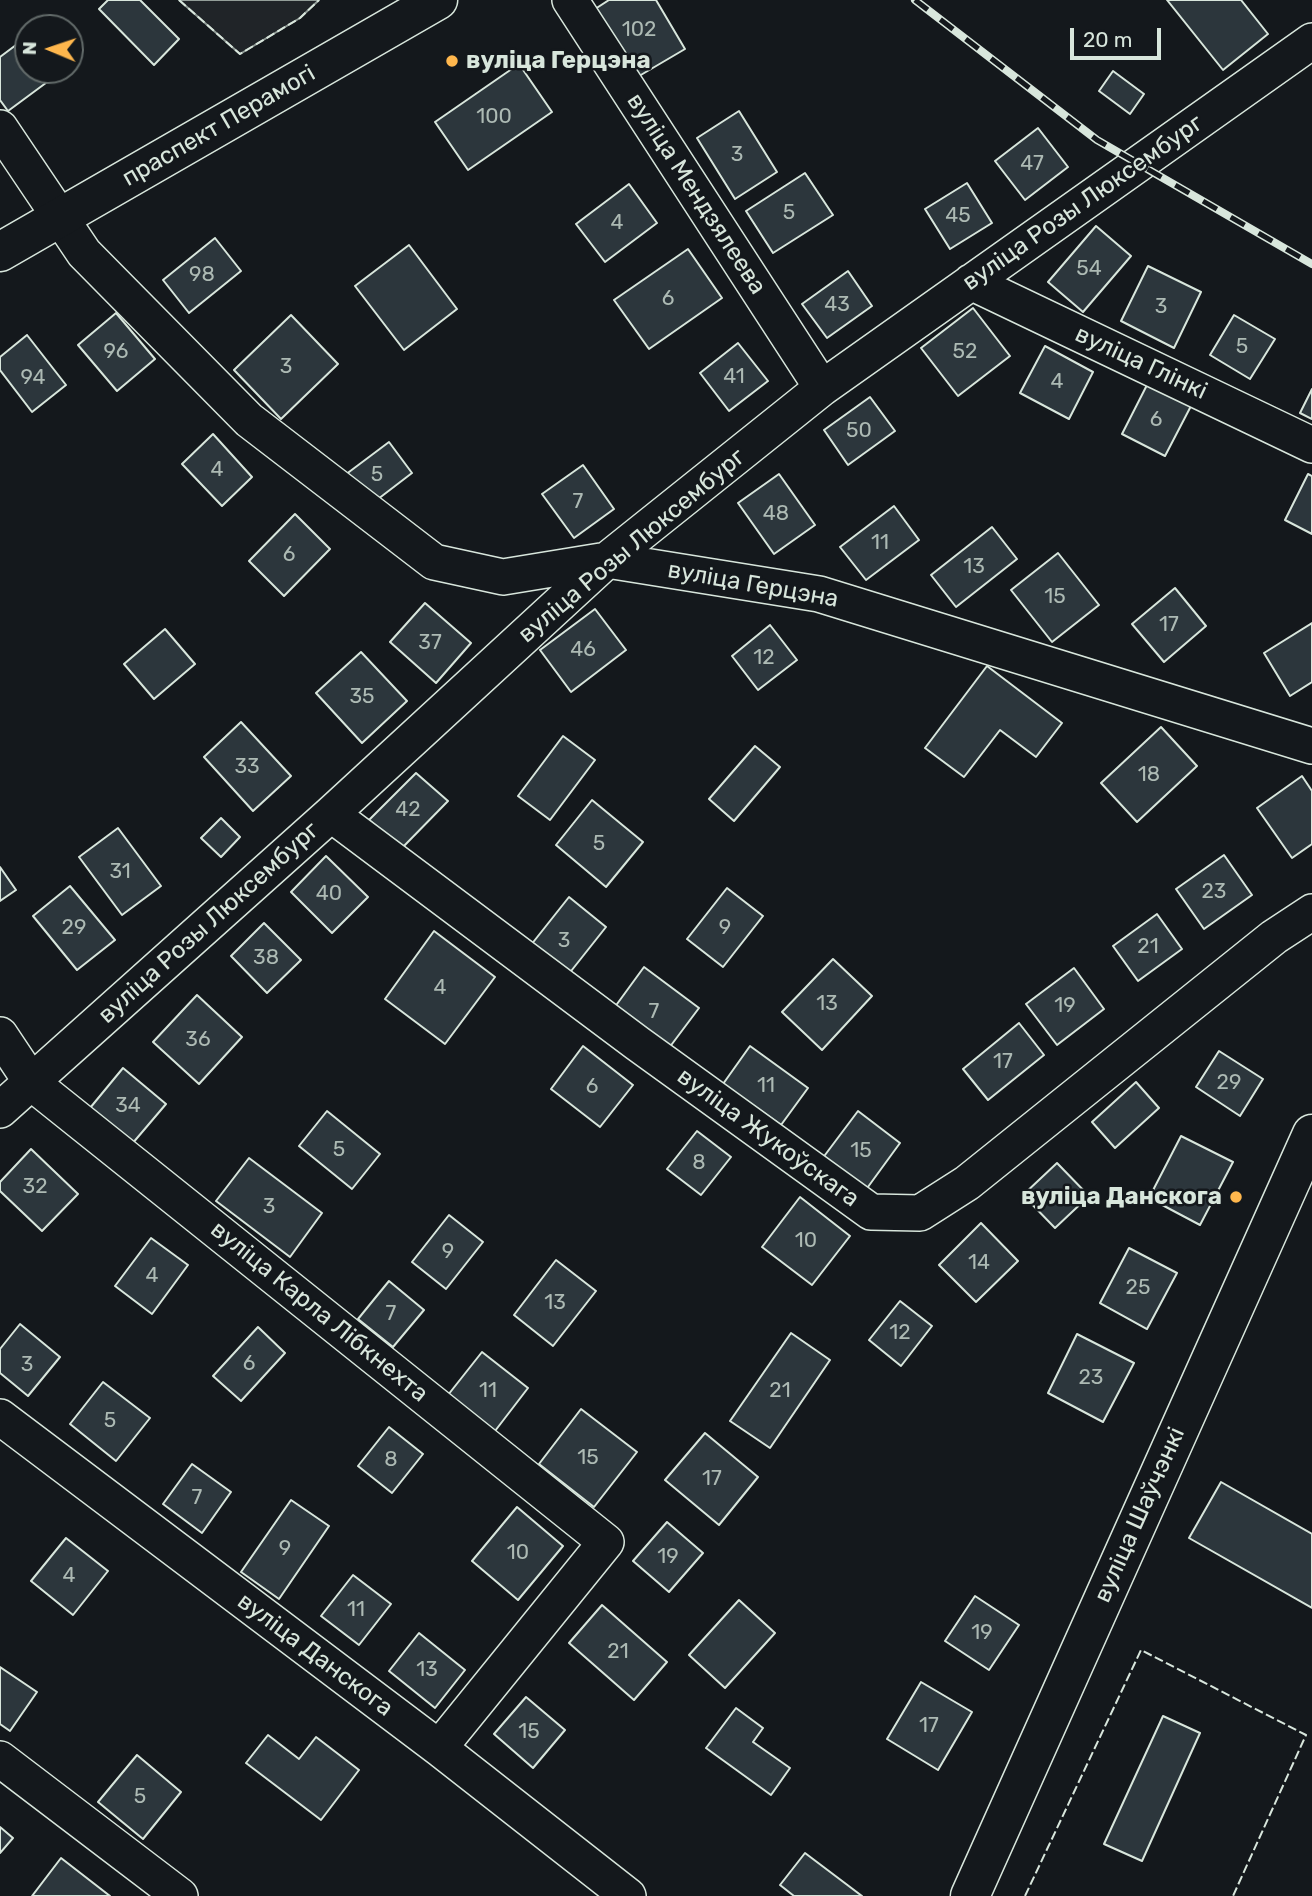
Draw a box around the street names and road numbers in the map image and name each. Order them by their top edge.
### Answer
street label: праспект Перамогі [117,59,321,193]
street label: вуліца Мендзялеева [620,88,772,300]
street label: вуліца Розы Люксембург [957,109,1209,297]
street label: вуліца Глінкі [1070,320,1212,406]
street label: вуліца Розы Люксембург [513,443,751,649]
street label: вуліца Герцэна [665,556,841,614]
street label: вуліца Розы Люксембург [93,816,325,1030]
street label: вуліца Жукоўскага [671,1062,865,1214]
street label: вуліца Карла Лібкнехта [204,1215,434,1409]
street label: вуліца Шаўчэнкі [1088,1423,1192,1607]
street label: вуліца Данскога [232,1587,398,1723]

